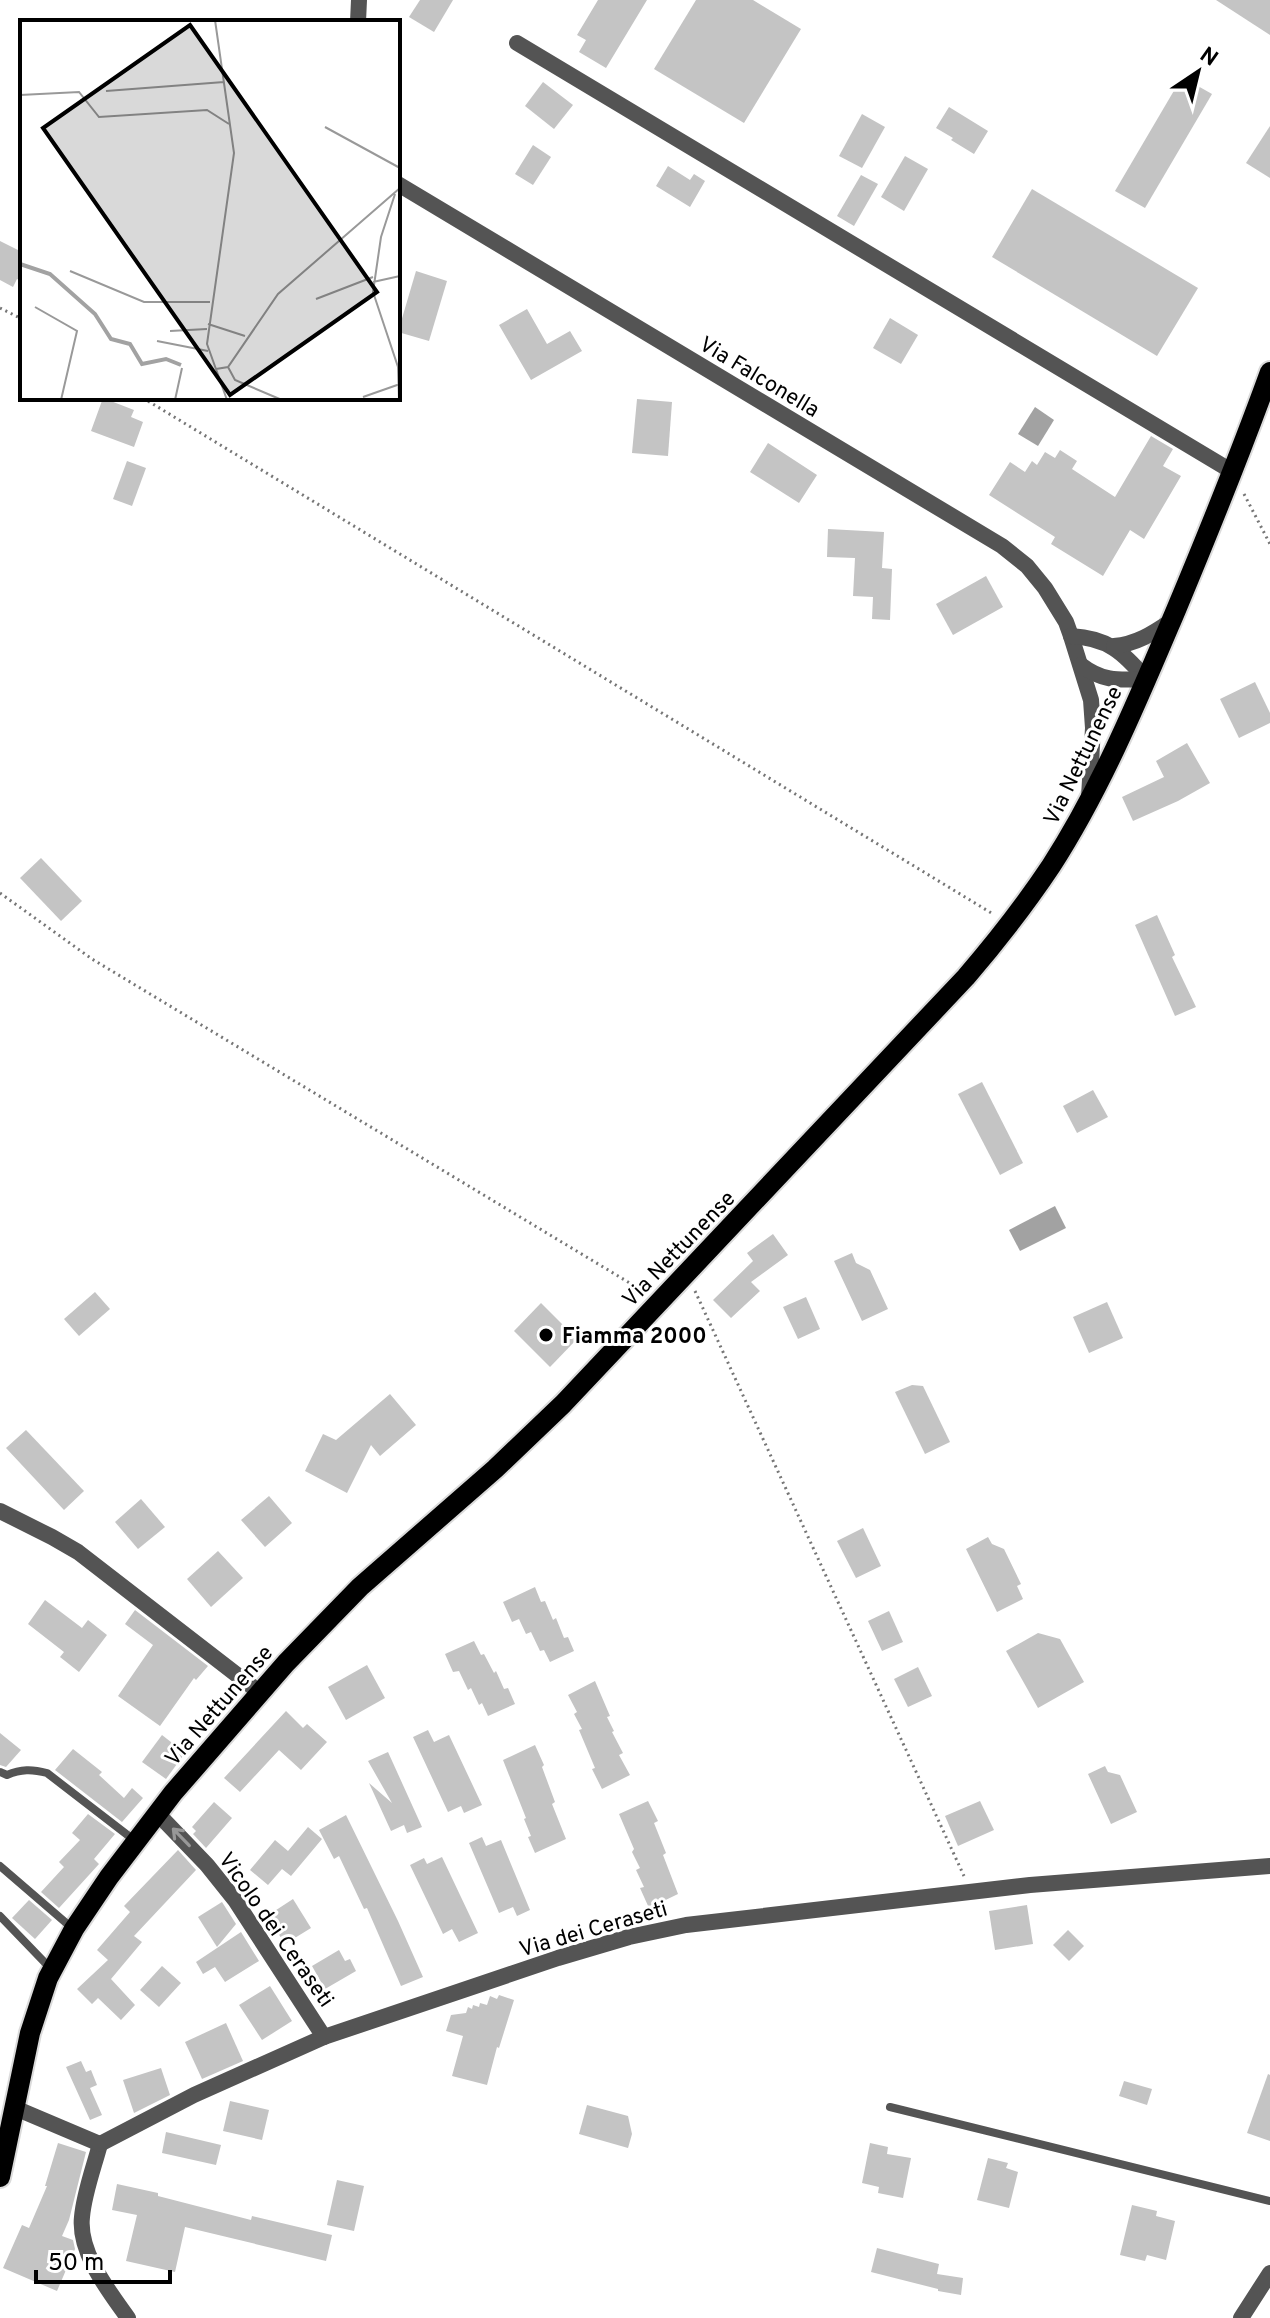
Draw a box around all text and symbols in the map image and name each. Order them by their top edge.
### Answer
inset map [20,20,400,400]
north arrow [1158,32,1238,112]
text: N [1194,42,1222,73]
street label: Via Falconella [694,332,824,425]
street label: Via Nettunense [1039,682,1130,830]
street label: Via Nettunense [618,1186,742,1314]
place label: Fiamma 2000 [562,1324,707,1351]
marker: Fiamma 2000 [537,1326,555,1344]
street label: Via Nettunense [160,1641,280,1773]
one-way arrow [172,1827,191,1847]
street label: Vicolo dei Ceraseti [211,1848,338,2013]
street label: Via dei Ceraseti [516,1896,671,1964]
scale bar [36,2234,170,2284]
text: 50 m [48,2249,104,2279]

